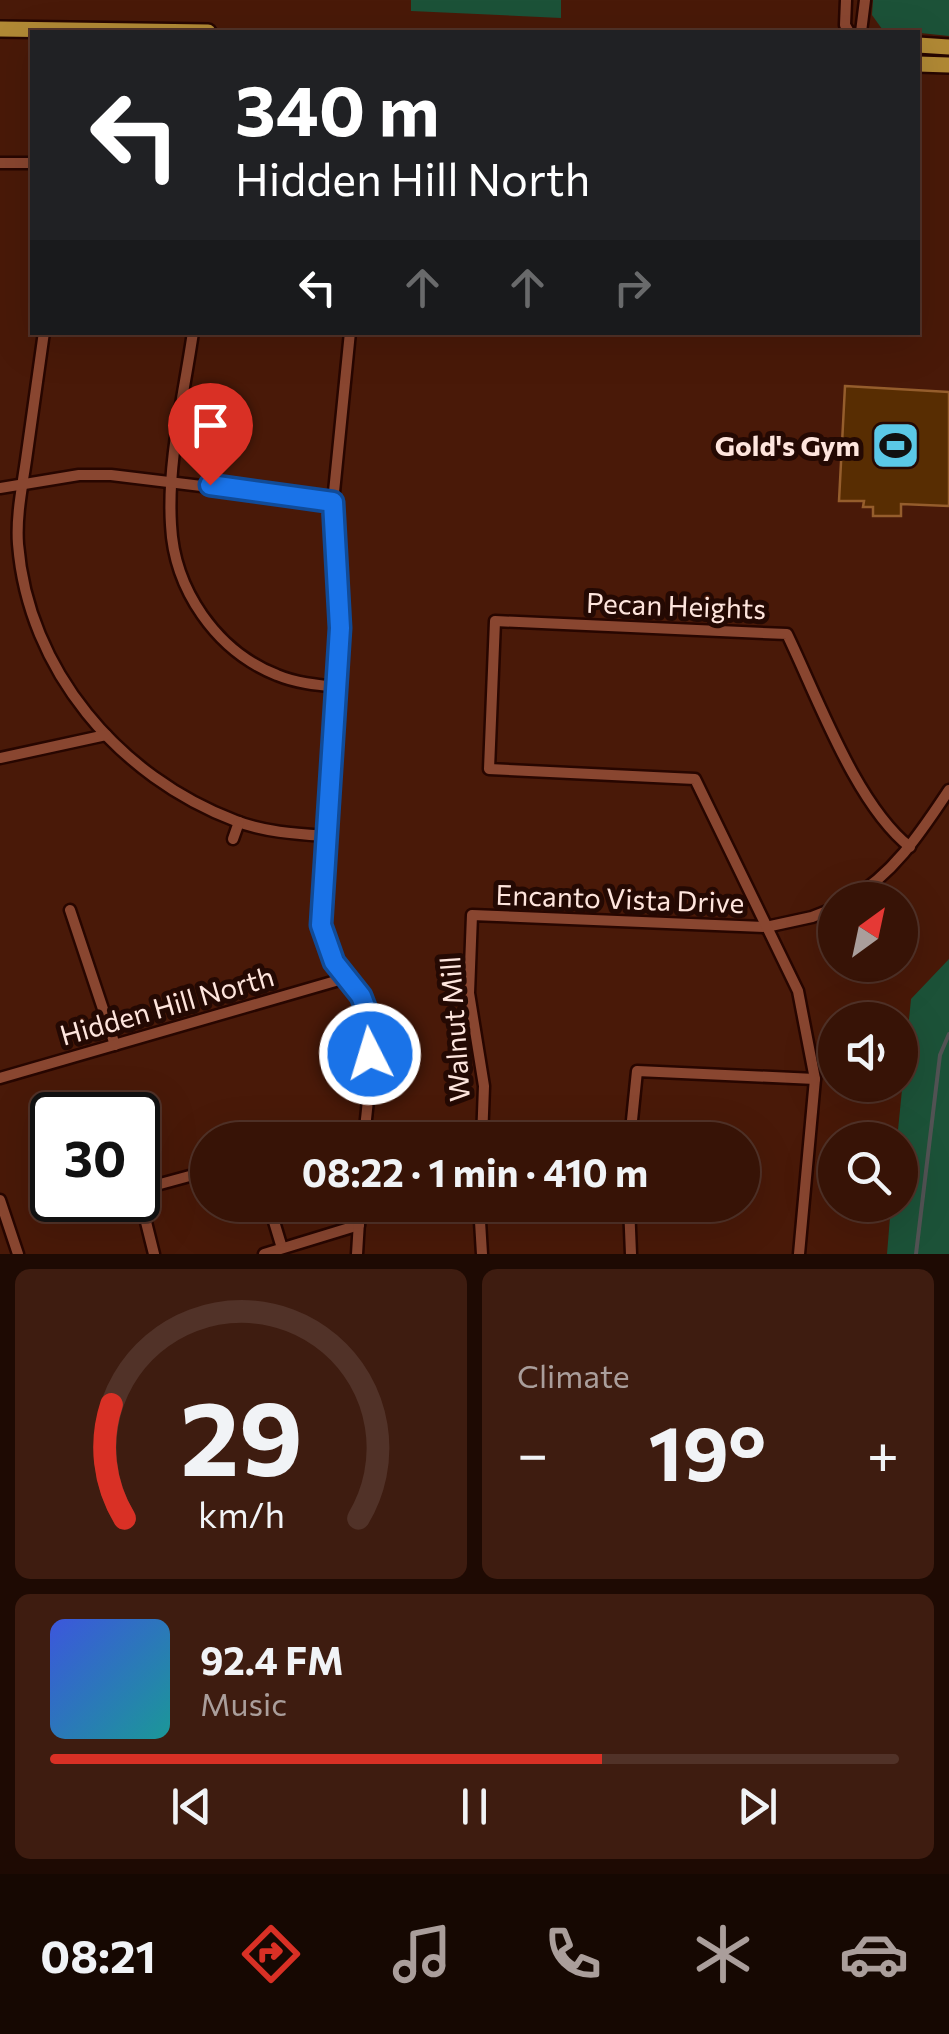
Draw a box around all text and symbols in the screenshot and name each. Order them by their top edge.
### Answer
text: 340 m [235,65,440,150]
icon: left [70,70,200,200]
text: Hidden Hill North [235,150,590,205]
icon: left [290,260,345,315]
icon: ahead [395,260,450,315]
icon: ahead [500,260,555,315]
icon: right [605,260,660,315]
pin [168,383,253,486]
icon: arrive [183,398,238,453]
sports icon: Gold's Gym [869,420,921,472]
place label: Gold's Gym [715,428,860,462]
street label: Pecan Heights [585,585,767,625]
street label: Encanto Vista Drive [495,877,745,919]
north arrow [818,882,918,982]
map controls [818,882,918,1222]
street label: Walnut Mill [432,955,476,1103]
street label: Hidden Hill North [56,958,278,1052]
position arrow [318,1002,422,1106]
button: sound [818,1002,918,1102]
speed limit sign: 30 [30,1092,160,1222]
button: search [818,1122,918,1222]
text: 08:22 · 1 min · 410 m [302,1148,648,1195]
text: Climate [517,1355,630,1395]
text: 29 [180,1370,302,1497]
text: 19° [649,1405,766,1496]
text: − [517,1418,548,1485]
text: + [867,1418,899,1485]
text: km/h [198,1492,284,1535]
text: 92.4 FM [200,1636,344,1683]
text: Music [200,1683,287,1723]
icon: previous [164,1779,219,1834]
icon: pause [447,1779,502,1834]
icon: next [730,1779,785,1834]
icon: directions [236,1919,306,1989]
icon: music [387,1919,457,1989]
icon: phone [538,1919,608,1989]
icon: climate [688,1919,758,1989]
icon: car [839,1919,909,1989]
text: 08:21 [40,1927,156,1982]

